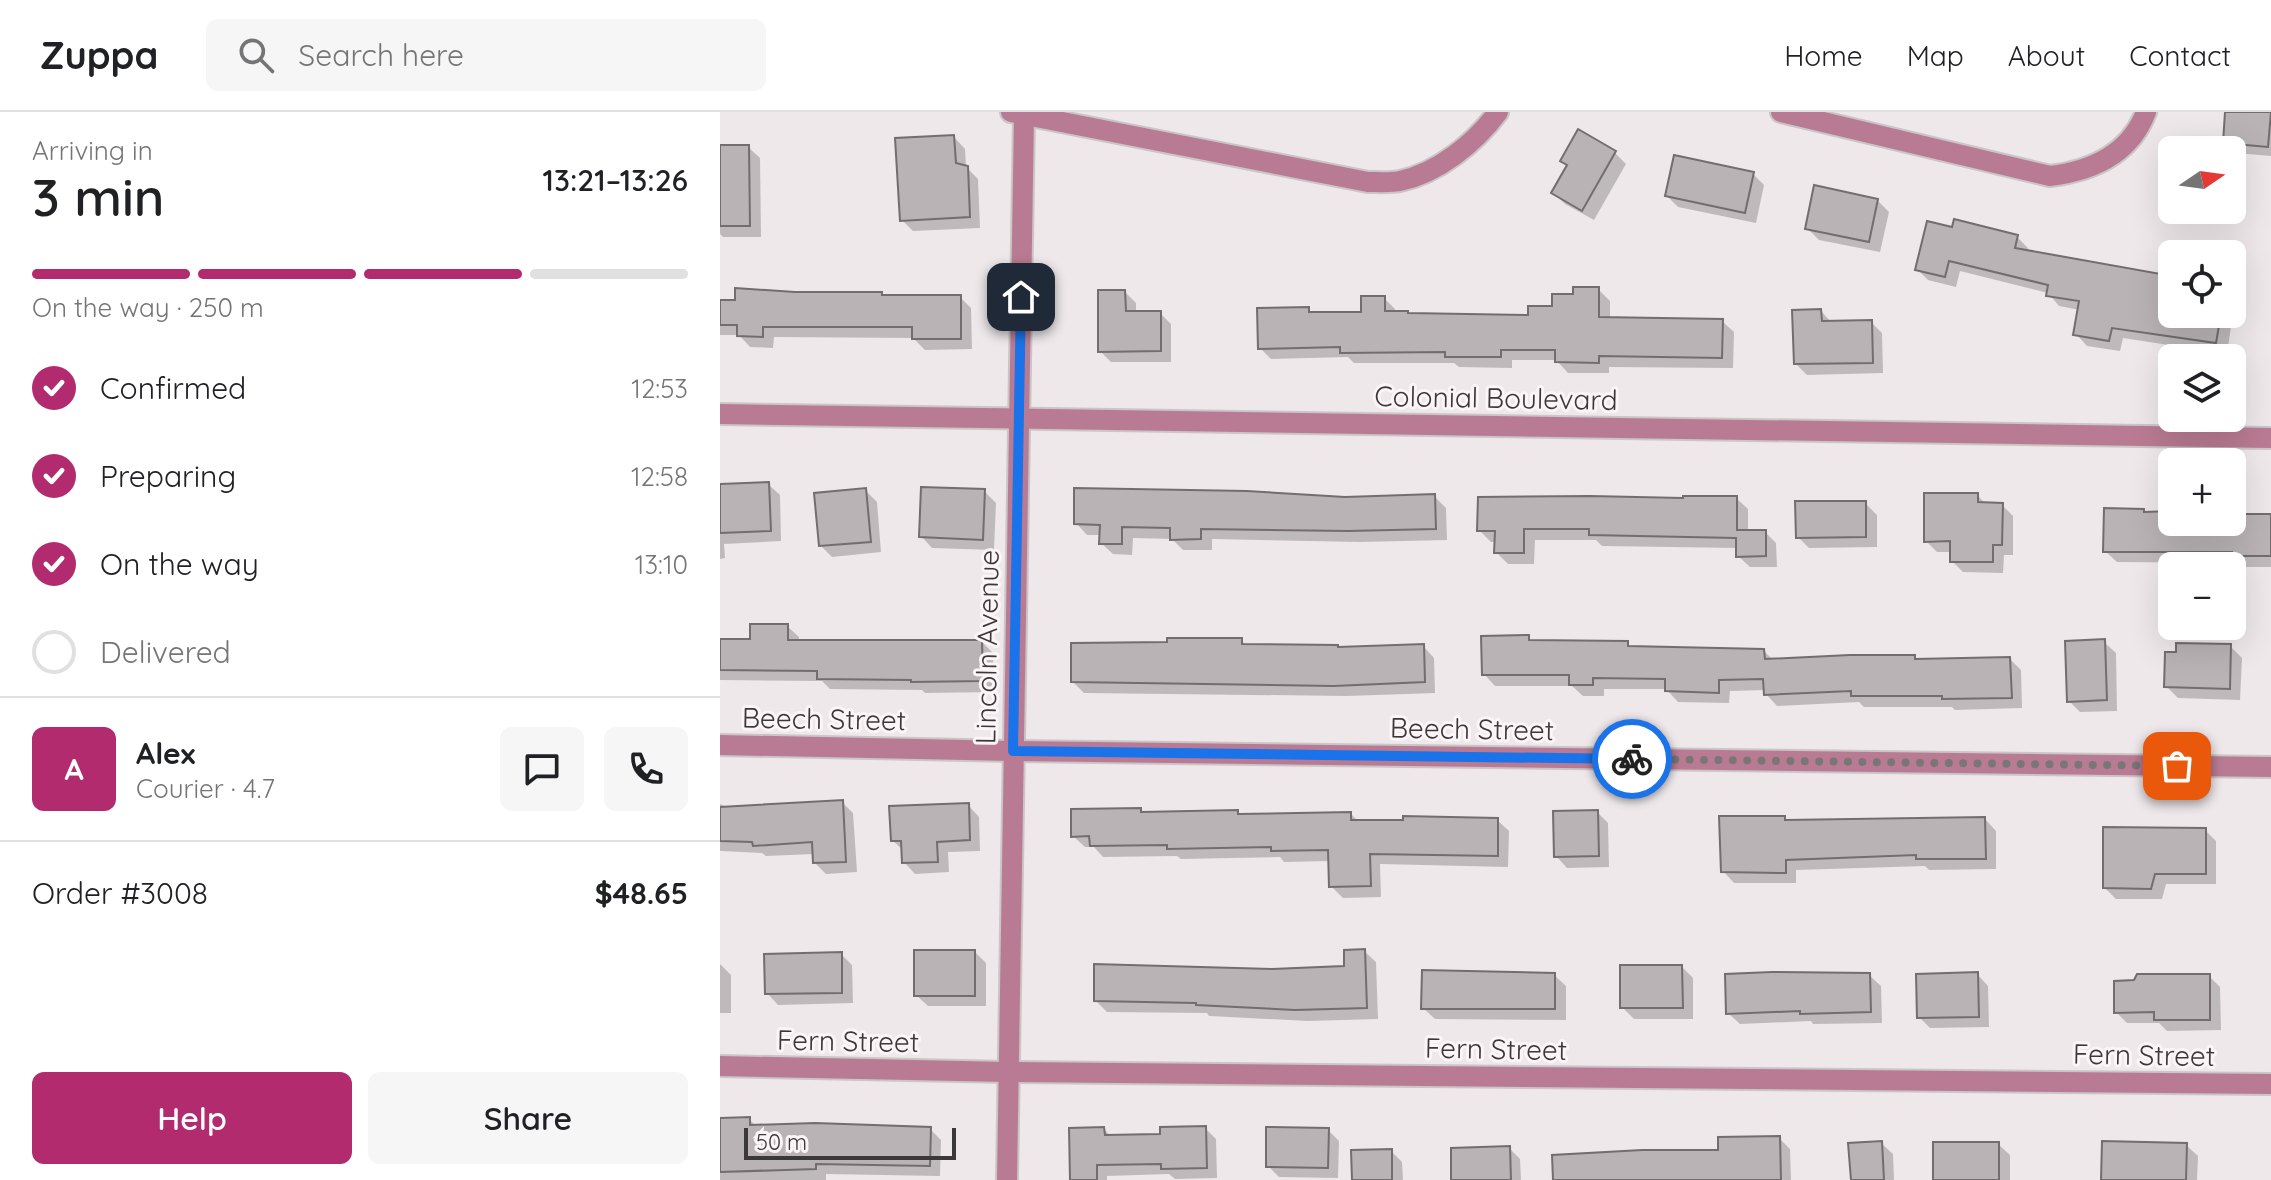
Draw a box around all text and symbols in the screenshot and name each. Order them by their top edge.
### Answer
search box [206,19,766,91]
text: Zuppa [40,31,158,79]
icon: search [234,33,278,77]
text: Search here [298,36,464,74]
text: Home [1784,38,1863,73]
text: Map [1907,38,1964,73]
text: About [2008,38,2085,73]
text: Contact [2129,38,2231,73]
text: Arriving in [32,134,153,167]
north arrow [2158,136,2246,224]
map controls [2158,136,2246,640]
text: 13:21–13:26 [542,161,688,199]
text: 3 min [32,164,165,229]
button: locate [2158,240,2246,328]
pin [987,263,1055,331]
icon: home [999,275,1043,319]
text: On the way · 250 m [32,291,264,324]
button: layers [2158,344,2246,432]
icon: check [32,366,76,410]
text: Confirmed [100,369,246,407]
text: 12:53 [631,372,688,405]
street label: Colonial Boulevard [1374,378,1618,417]
button: + [2158,448,2246,536]
icon: check [32,454,76,498]
text: Preparing [100,457,236,495]
text: 12:58 [631,460,688,493]
icon: check [32,542,76,586]
text: On the way [100,545,259,583]
text: 13:10 [635,548,688,581]
street label: Lincoln Avenue [967,549,1006,745]
button: − [2158,552,2246,640]
text: Delivered [100,633,231,671]
street label: Beech Street [742,700,907,737]
street label: Beech Street [1390,710,1555,747]
courier [1592,719,1672,799]
button: chat [500,727,584,811]
button: phone [604,727,688,811]
pin [2143,732,2211,800]
text: Alex [136,734,195,772]
icon: bike [1610,737,1654,781]
icon: bag [2155,744,2199,788]
text: A [64,750,84,788]
text: Courier · 4.7 [136,772,275,805]
text: Order #3008 [32,874,208,912]
text: $48.65 [595,874,688,912]
street label: Fern Street [777,1022,919,1059]
street label: Fern Street [1425,1030,1567,1067]
street label: Fern Street [2073,1036,2215,1073]
button: Help [32,1072,352,1164]
button: Share [368,1072,688,1164]
scale bar [744,1124,956,1160]
text: 50 m [756,1128,807,1156]

